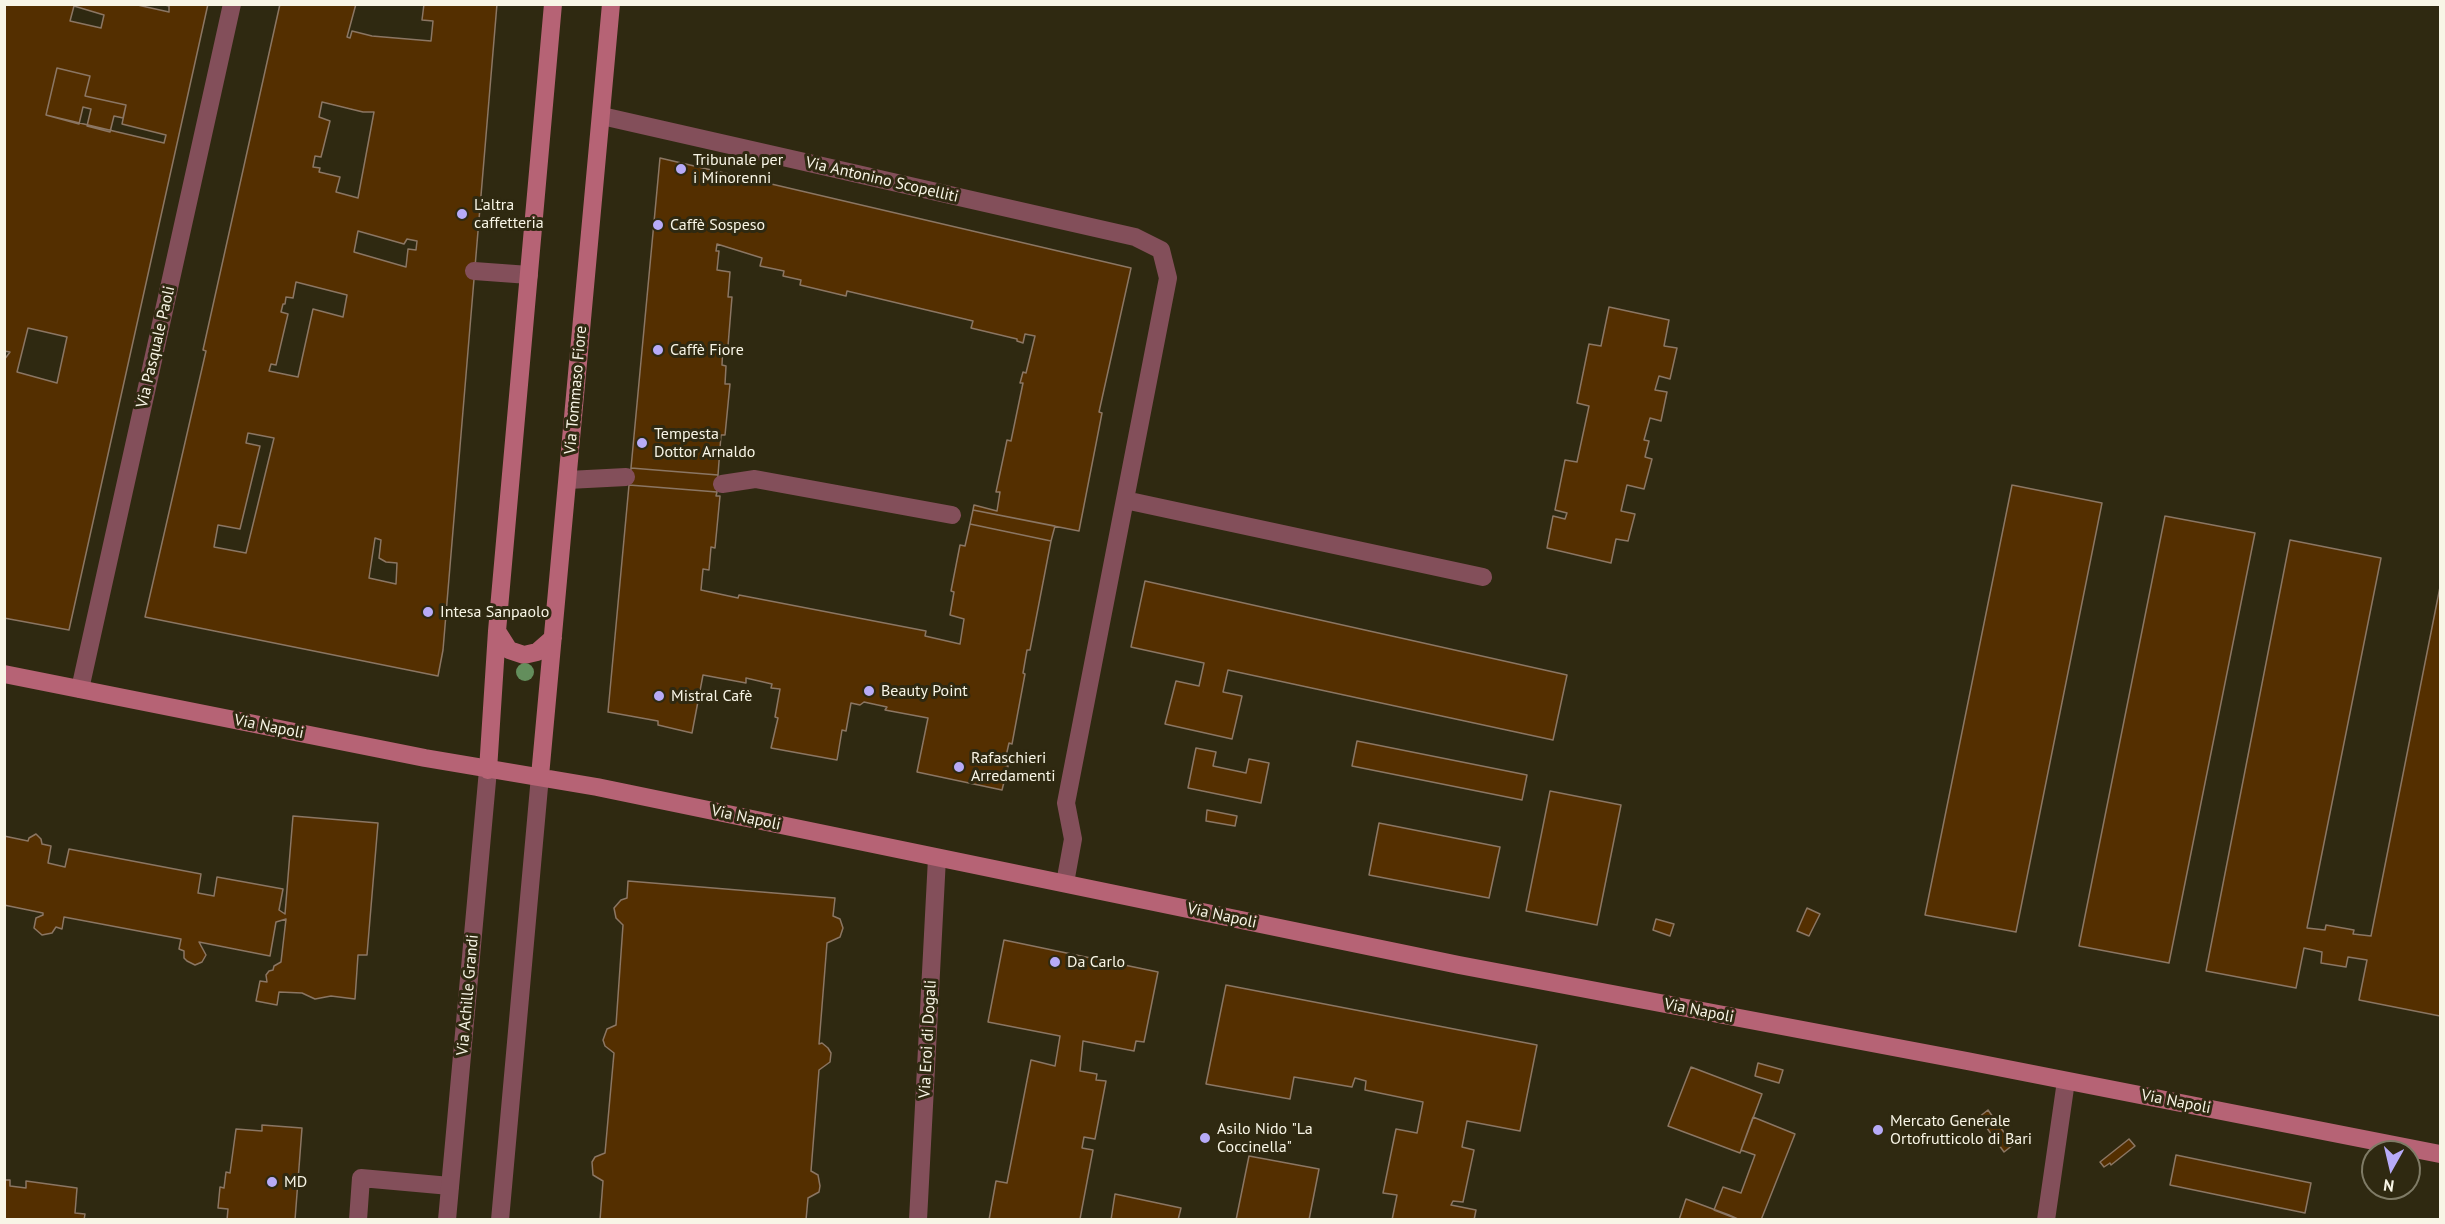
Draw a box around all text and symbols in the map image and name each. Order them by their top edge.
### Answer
place label: Tribunale per i Minorenni [693,150,783,188]
street label: Via Antonino Scopelliti [804,153,960,207]
marker: Tribunale per i Minorenni [674,162,688,176]
place label: L'altra caffetteria [474,195,544,233]
marker: L'altra caffetteria [455,207,469,221]
place label: Caffè Sospeso [670,215,765,235]
marker: Caffè Sospeso [651,218,665,232]
street label: Via Pasquale Paoli [133,284,179,410]
street label: Via Tommaso Fiore [561,325,591,455]
place label: Caffè Fiore [670,340,744,360]
marker: Caffè Fiore [651,343,665,357]
place label: Tempesta Dottor Arnaldo [654,424,755,462]
marker: Tempesta Dottor Arnaldo [635,436,649,450]
place label: Intesa Sanpaolo [440,602,549,622]
marker: Intesa Sanpaolo [421,605,435,619]
place label: Beauty Point [881,681,968,701]
marker: Beauty Point [862,684,876,698]
place label: Mistral Cafè [671,686,752,706]
marker: Mistral Cafè [652,689,666,703]
street label: Via Napoli [233,711,305,743]
place label: Rafaschieri Arredamenti [971,748,1055,786]
marker: Rafaschieri Arredamenti [952,760,966,774]
street label: Via Napoli [710,801,782,835]
street label: Via Napoli [1186,899,1258,933]
street label: Via Achille Grandi [453,934,483,1056]
place label: Da Carlo [1067,952,1125,972]
marker: Da Carlo [1048,955,1062,969]
street label: Via Eroi di Dogali [915,979,941,1099]
street label: Via Napoli [1663,995,1735,1027]
street label: Via Napoli [2140,1086,2212,1118]
place label: Mercato Generale Ortofrutticolo di Bari [1890,1111,2032,1149]
place label: Asilo Nido "La Coccinella" [1217,1119,1313,1157]
marker: Mercato Generale Ortofrutticolo di Bari [1871,1123,1885,1137]
marker: Asilo Nido "La Coccinella" [1198,1131,1212,1145]
north arrow [2361,1140,2421,1200]
place label: MD [284,1172,307,1192]
marker: MD [265,1175,279,1189]
text: N [2382,1175,2395,1196]

